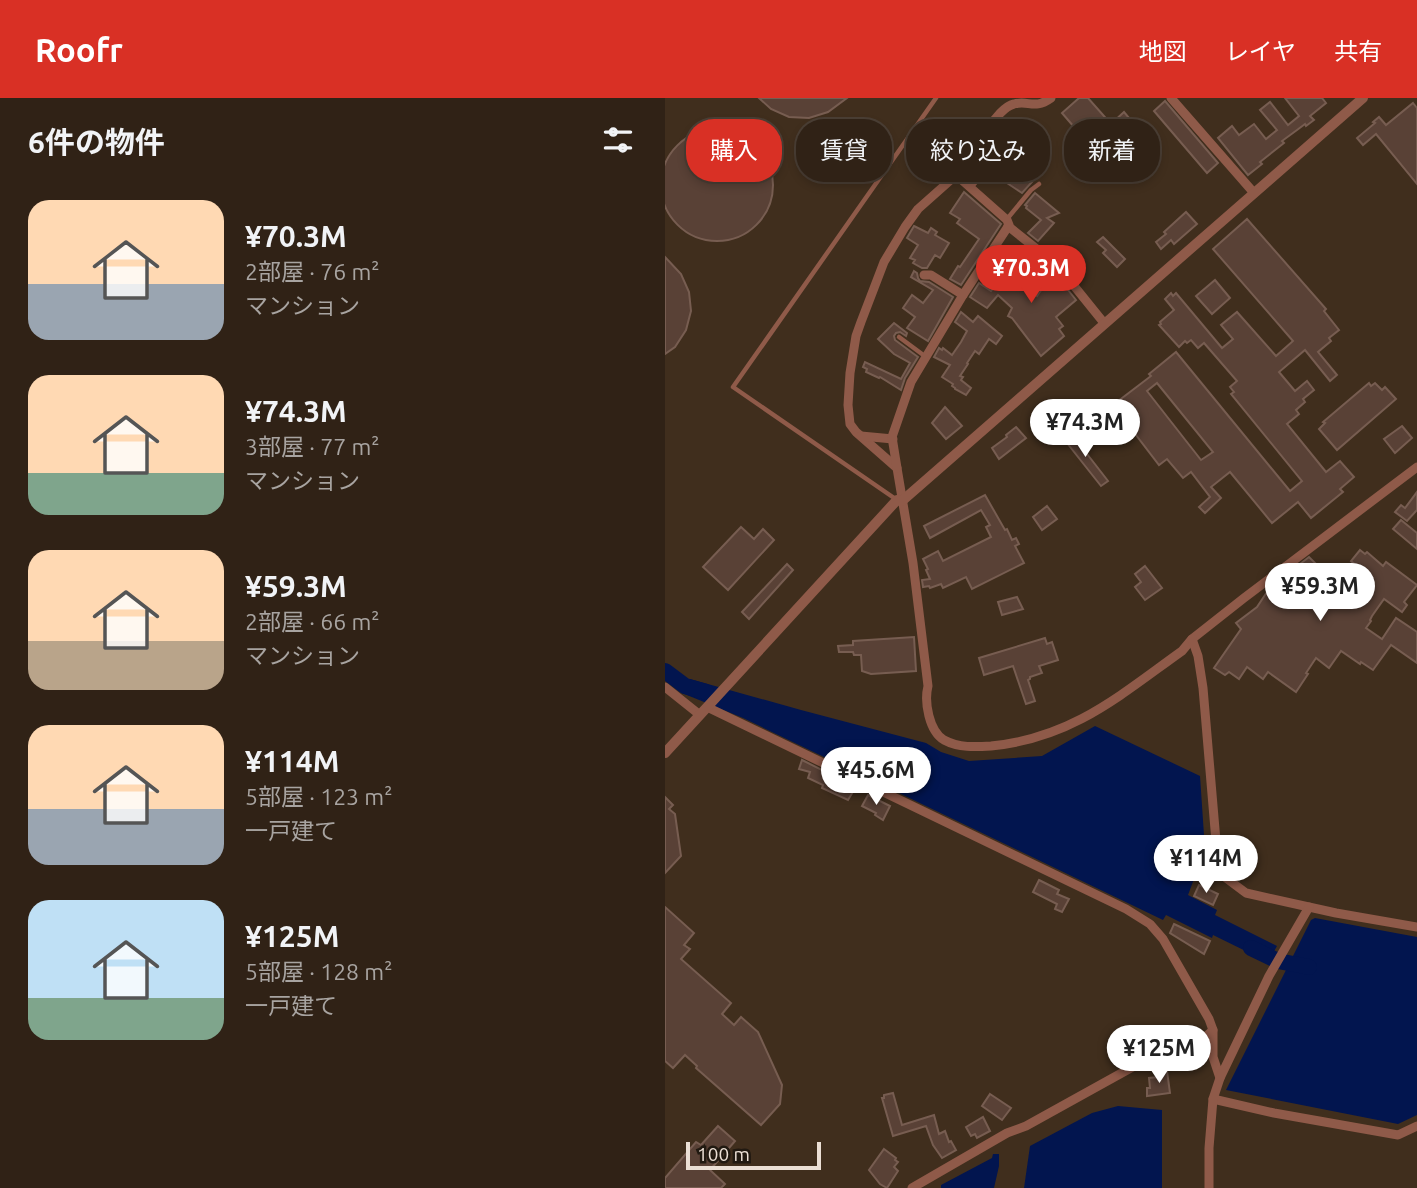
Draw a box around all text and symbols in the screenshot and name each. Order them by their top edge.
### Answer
text: Roofr [35,31,123,68]
text: 地図 [1139,38,1187,65]
text: レイヤ [1225,38,1296,65]
text: 共有 [1334,38,1382,65]
chip: 購入 [686,119,782,182]
chip: 賃貸 [796,119,892,182]
chip: 絞り込み [906,119,1050,182]
chip: 新着 [1064,119,1160,182]
icon: filters [599,121,637,159]
text: 6件の物件 [28,125,165,159]
text: ¥70.3M [245,219,347,253]
icon: home [84,228,168,312]
pin: ¥70.3M [974,246,1088,305]
text: ¥70.3M [992,255,1070,280]
text: 2部屋 · 76 m² [245,259,379,284]
text: マンション [245,293,360,318]
text: ¥74.3M [245,394,347,428]
pin: ¥74.3M [1028,400,1142,459]
icon: home [84,403,168,487]
text: ¥74.3M [1046,409,1124,434]
text: 3部屋 · 77 m² [245,434,379,459]
text: マンション [245,468,360,493]
pin: ¥59.3M [1263,564,1377,623]
text: ¥59.3M [245,569,347,603]
text: ¥59.3M [1281,573,1359,598]
icon: home [84,578,168,662]
text: 2部屋 · 66 m² [245,609,379,634]
text: マンション [245,643,360,668]
text: ¥114M [245,744,339,778]
pin: ¥45.6M [819,748,933,807]
icon: home [84,753,168,837]
text: ¥45.6M [837,757,915,782]
text: 5部屋 · 123 m² [245,784,392,809]
text: 一戸建て [245,818,337,843]
pin: ¥114M [1157,836,1255,895]
text: ¥114M [1170,845,1242,870]
text: ¥125M [245,919,339,953]
icon: home [84,928,168,1012]
text: 5部屋 · 128 m² [245,959,392,984]
text: 一戸建て [245,993,337,1018]
pin: ¥125M [1110,1026,1208,1085]
text: ¥125M [1123,1035,1195,1060]
scale bar [686,1139,821,1171]
text: 100 m [697,1143,750,1165]

